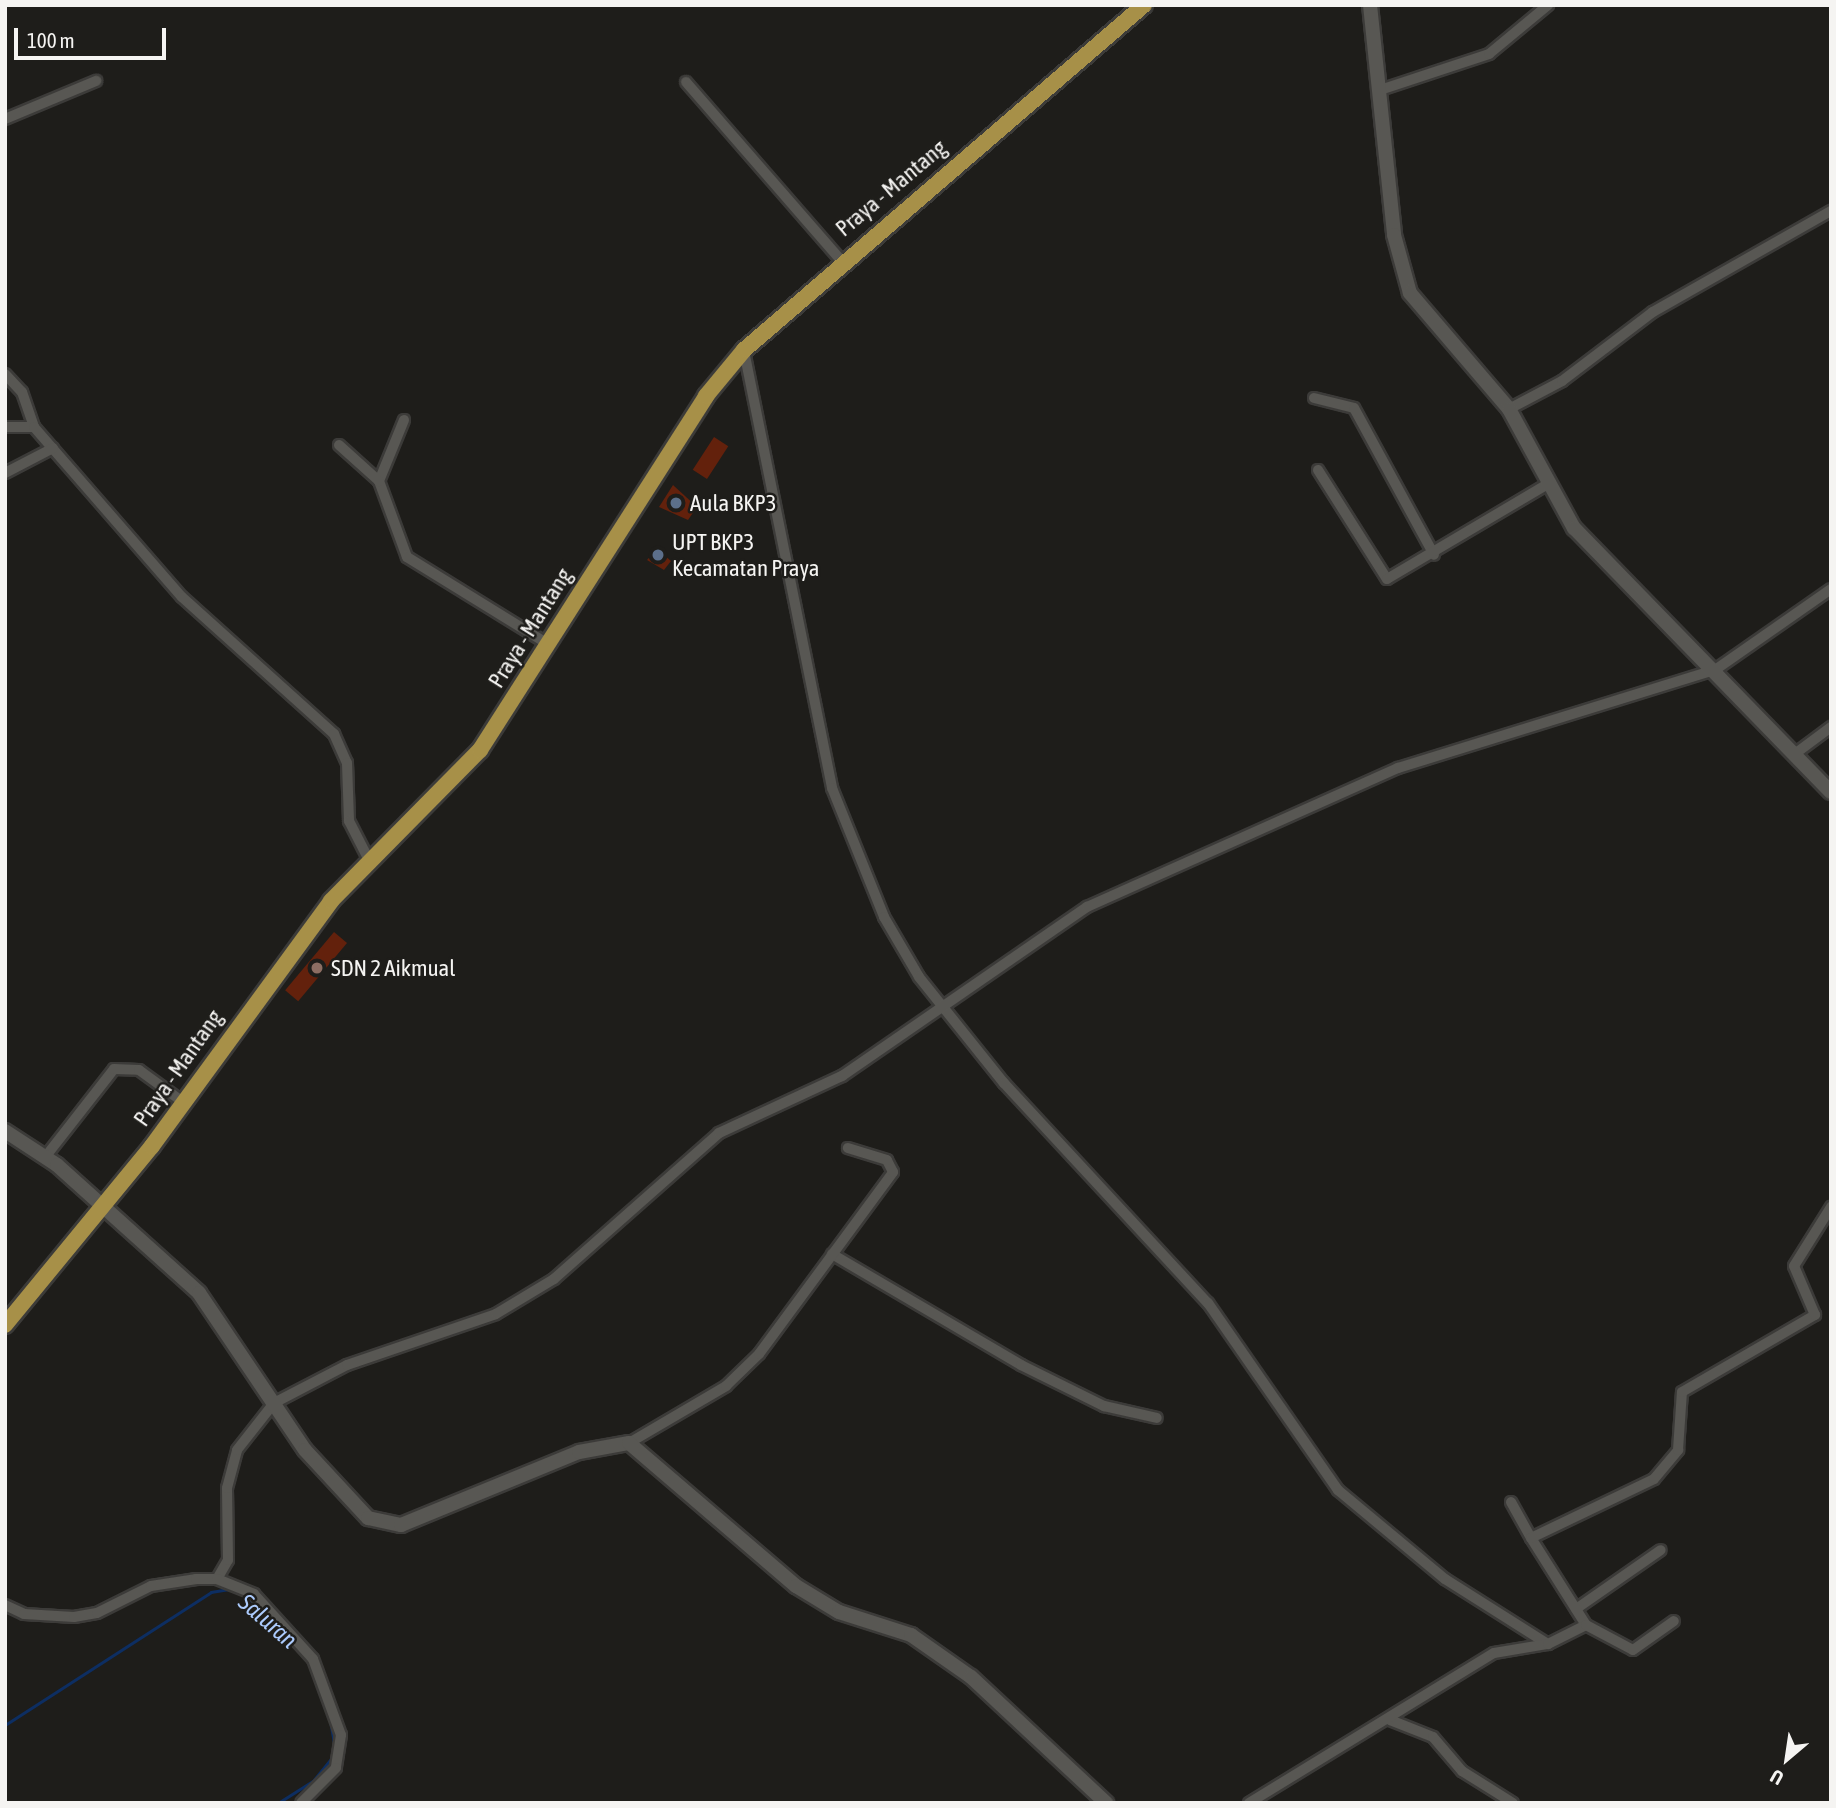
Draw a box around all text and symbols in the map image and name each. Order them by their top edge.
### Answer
scale bar [18,14,170,58]
text: 100 m [27,28,75,52]
street label: Praya - Mantang [830,134,952,242]
place label: Aula BKP3 [690,489,777,517]
marker: Aula BKP3 [668,495,684,511]
place label: UPT BKP3 Kecamatan Praya [672,528,819,582]
marker: UPT BKP3 Kecamatan Praya [650,547,666,563]
street label: Praya - Mantang [482,563,578,693]
place label: SDN 2 Aikmual [331,954,455,982]
marker: SDN 2 Aikmual [309,960,325,976]
street label: Praya - Mantang [128,1004,228,1132]
water label: Saluran [233,1588,303,1654]
north arrow [1752,1724,1822,1794]
text: U [1767,1765,1787,1790]

